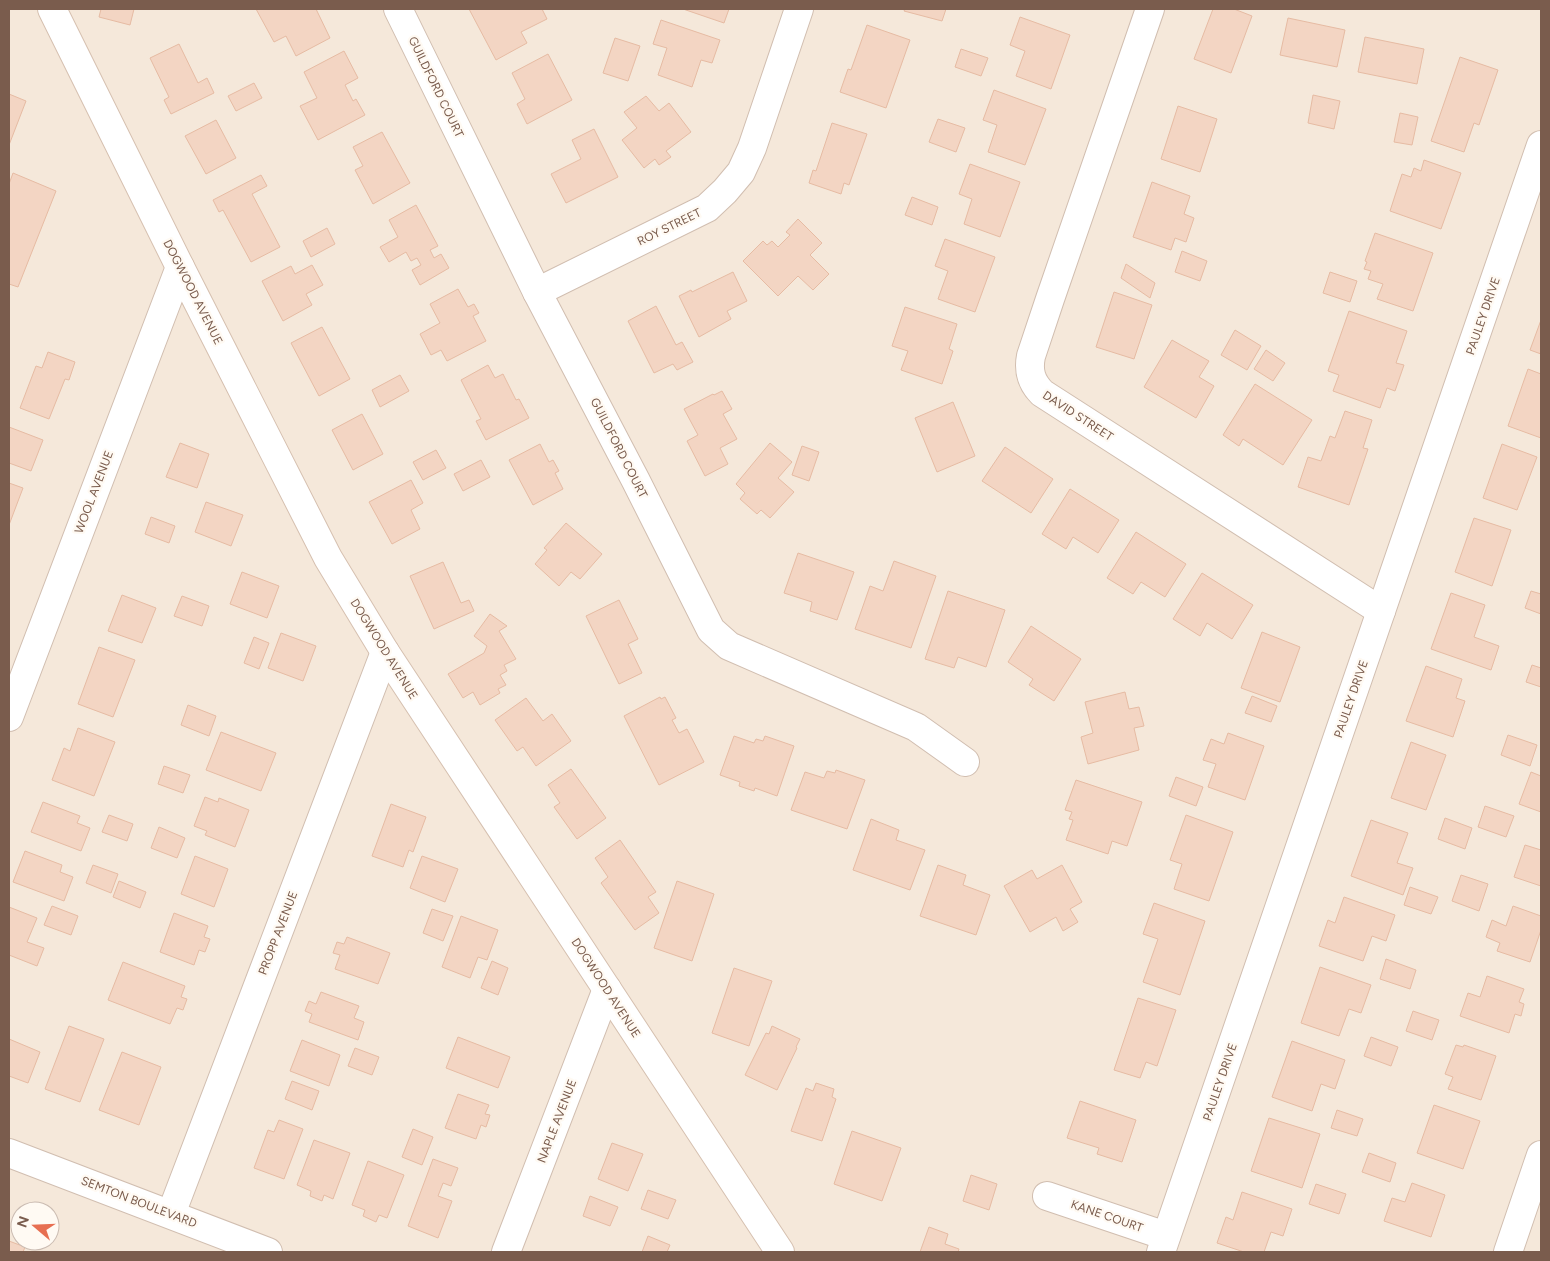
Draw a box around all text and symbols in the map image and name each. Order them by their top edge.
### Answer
street label: GUILDFORD COURT [405,34,467,140]
street label: ROY STREET [635,205,704,248]
street label: DOGWOOD AVENUE [160,237,226,347]
street label: PAULEY DRIVE [1463,275,1503,357]
street label: DAVID STREET [1040,388,1116,444]
street label: GUILDFORD COURT [588,396,650,501]
street label: WOOL AVENUE [72,449,116,535]
street label: DOGWOOD AVENUE [347,596,421,702]
street label: PAULEY DRIVE [1331,658,1371,740]
street label: PROPP AVENUE [256,889,300,977]
street label: DOGWOOD AVENUE [569,936,643,1040]
street label: PAULEY DRIVE [1200,1041,1240,1123]
street label: NAPLE AVENUE [535,1077,579,1165]
street label: SEMTON BOULEVARD [79,1173,199,1231]
street label: KANE COURT [1069,1197,1145,1235]
north arrow [10,1201,60,1251]
text: N [13,1214,33,1230]

